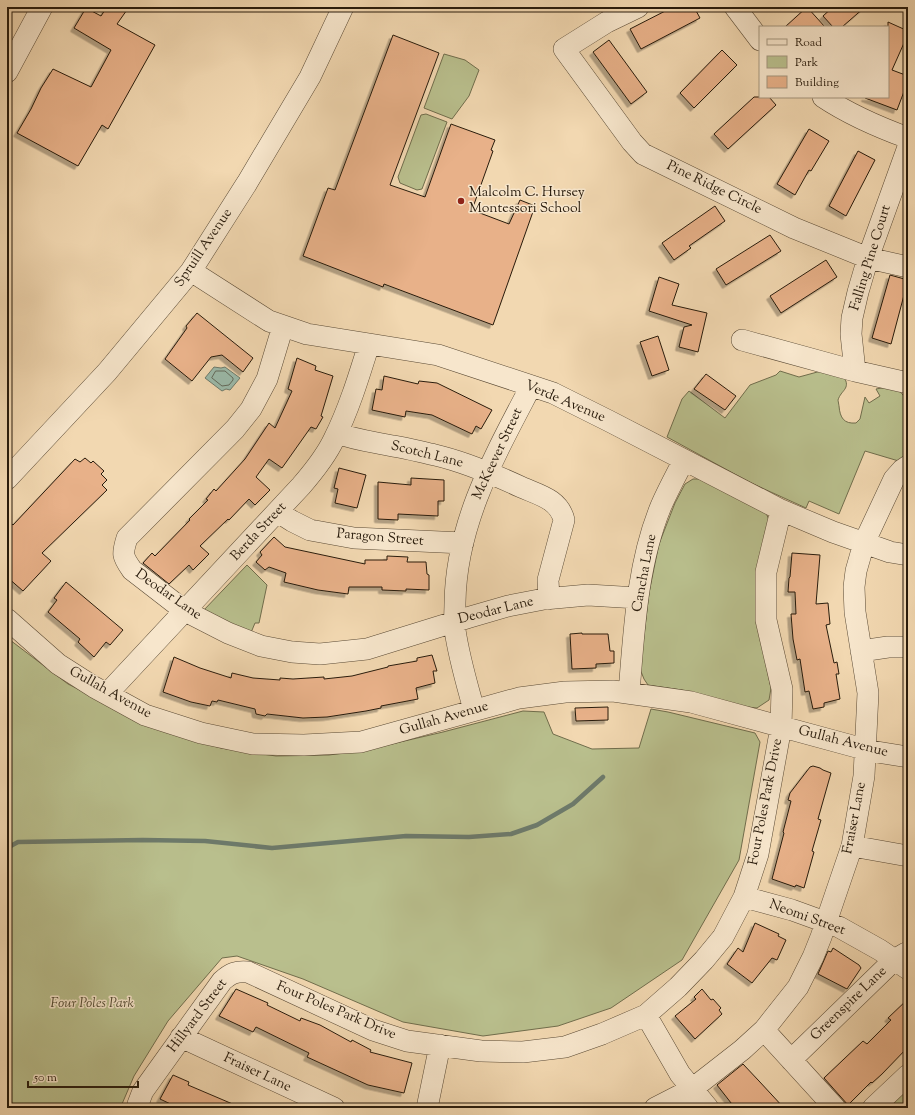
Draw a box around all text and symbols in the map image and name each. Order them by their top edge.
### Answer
legend [759,26,889,98]
text: Road [795,34,822,52]
text: Park [795,54,818,72]
text: Building [795,74,839,92]
street label: Pine Ridge Circle [663,156,765,220]
place label: Malcolm C. Hursey Montessori School [469,183,585,219]
marker: Malcolm C. Hursey Montessori School [456,196,466,206]
street label: Falling Pine Court [845,202,897,313]
street label: Spruill Avenue [170,205,238,291]
street label: Verde Avenue [522,376,608,428]
street label: McKeever Street [468,405,528,503]
street label: Scotch Lane [389,436,465,474]
street label: Berda Street [226,498,292,566]
street label: Paragon Street [336,524,425,552]
street label: Cancha Lane [628,532,662,614]
street label: Deodar Lane [131,565,205,625]
street label: Deodar Lane [456,592,536,630]
street label: Gullah Avenue [65,662,155,724]
street label: Gullah Avenue [397,697,491,741]
street label: Gullah Avenue [796,721,890,763]
street label: Four Poles Park Drive [744,737,788,867]
street label: Fraiser Lane [838,780,872,856]
street label: Neomi Street [766,895,848,941]
street label: Greenspire Lane [806,962,892,1046]
street label: Hillyard Street [163,975,233,1057]
street label: Four Poles Park Drive [273,977,399,1045]
park label: Four Poles Park [50,994,135,1014]
street label: Fraiser Lane [220,1049,294,1097]
scale bar [28,1063,138,1089]
text: 50 m [33,1069,57,1087]

